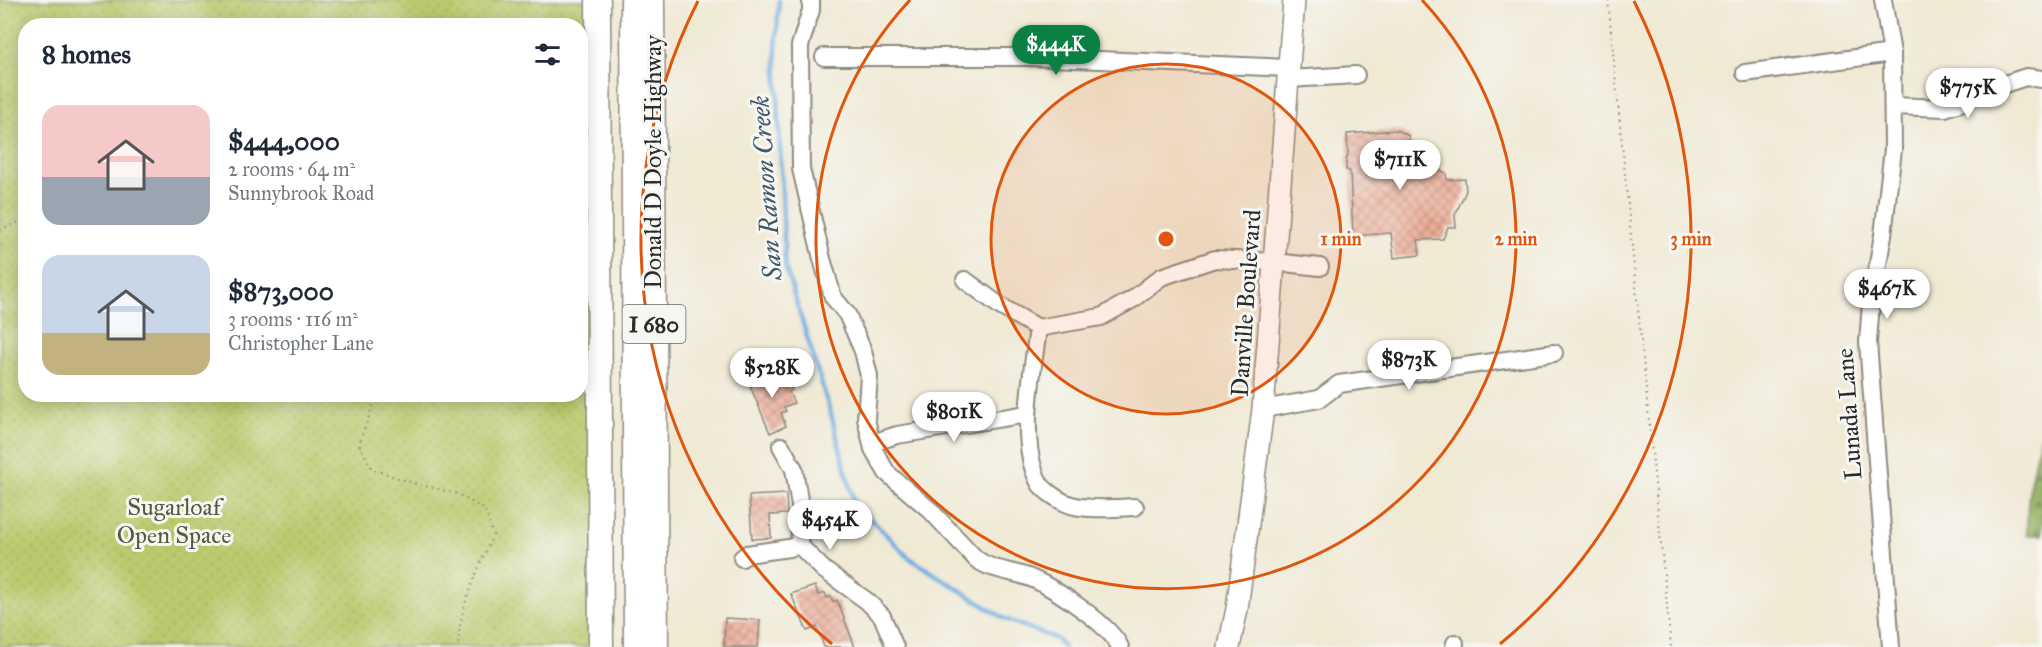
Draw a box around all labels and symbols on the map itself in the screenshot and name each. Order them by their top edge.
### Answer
pin: $444K [1014,25,1098,76]
street label: Donald D Doyle Highway [638,34,668,289]
pin: $775K [1926,68,2010,119]
water label: San Ramon Creek [744,94,788,282]
pin: $711K [1358,140,1442,191]
street label: Danville Boulevard [1224,208,1268,398]
text: 1 min [1321,228,1362,250]
text: 2 min [1495,228,1538,250]
text: 3 min [1671,228,1712,251]
centre of rings [1156,229,1176,249]
pin: $467K [1845,269,1929,320]
road number: I 680 [622,305,686,343]
pin: $873K [1367,340,1451,391]
street label: Lunada Lane [1829,347,1869,481]
pin: $528K [730,348,814,399]
pin: $801K [912,392,996,443]
park label: Sugarloaf Open Space [117,492,231,550]
pin: $454K [788,500,872,551]

